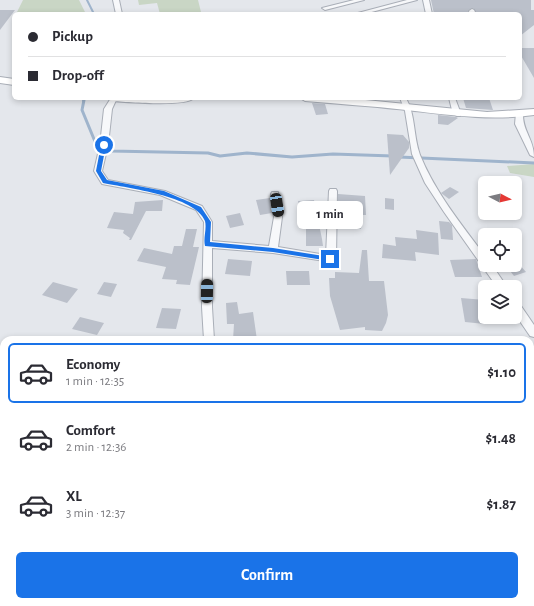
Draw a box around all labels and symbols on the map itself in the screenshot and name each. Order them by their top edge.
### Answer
route start [95,136,113,154]
north arrow [478,176,522,220]
car [269,192,285,218]
callout: 1 min [297,201,363,229]
route end [321,250,339,268]
car [201,279,213,303]

